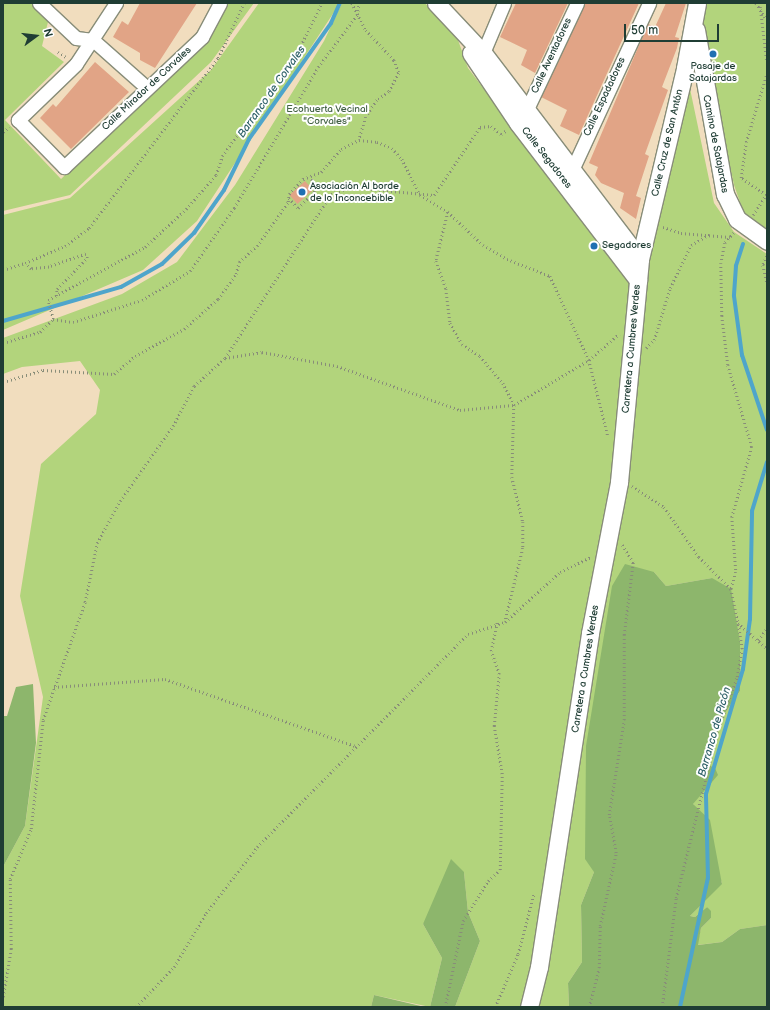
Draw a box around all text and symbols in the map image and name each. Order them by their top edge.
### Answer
north arrow [16,16,56,56]
street label: Calle Aventadores [529,16,575,96]
scale bar [626,16,721,42]
text: 50 m [631,23,658,38]
text: N [41,27,55,38]
street label: Calle Mirador de Corvales [100,44,194,134]
water label: Barranco de Corvales [235,44,309,140]
marker: Pasaje de Satajardas [708,49,718,59]
street label: Calle Espadadores [581,56,629,138]
place label: Pasaje de Satajardas [689,60,737,84]
street label: Calle Cruz de San Antón [650,88,686,198]
street label: Camino de Satajardas [700,94,730,194]
park label: Ecohuerta Vecinal "Corvales" [286,103,368,126]
street label: Calle Segadores [518,125,574,191]
place label: Asociación Al borde de lo Inconcebible [310,180,399,204]
marker: Asociación Al borde de lo Inconcebible [297,187,307,197]
place label: Segadores [602,240,651,252]
marker: Segadores [589,241,599,251]
street label: Carretera a Cumbres Verdes [620,284,644,414]
street label: Carretera a Cumbres Verdes [570,604,602,734]
water label: Barranco de Picón [696,686,734,778]

